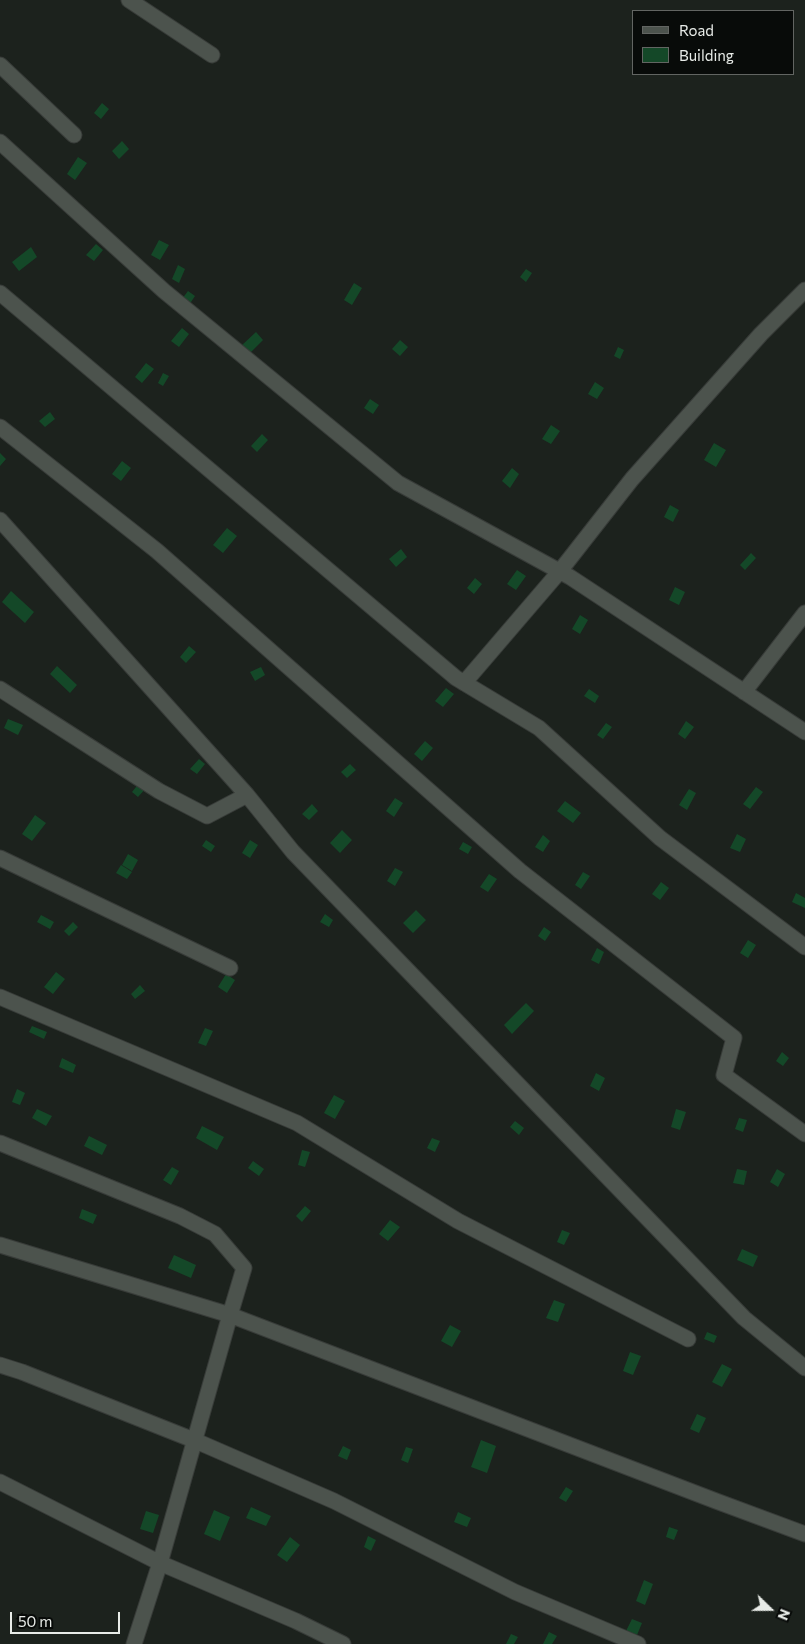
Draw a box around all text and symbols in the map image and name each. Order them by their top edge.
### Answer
legend [632,10,795,75]
text: Road [679,21,714,39]
text: Building [679,46,734,64]
north arrow [745,1584,795,1634]
scale bar [12,1602,122,1634]
text: N [775,1607,794,1623]
text: 50 m [18,1612,52,1630]

